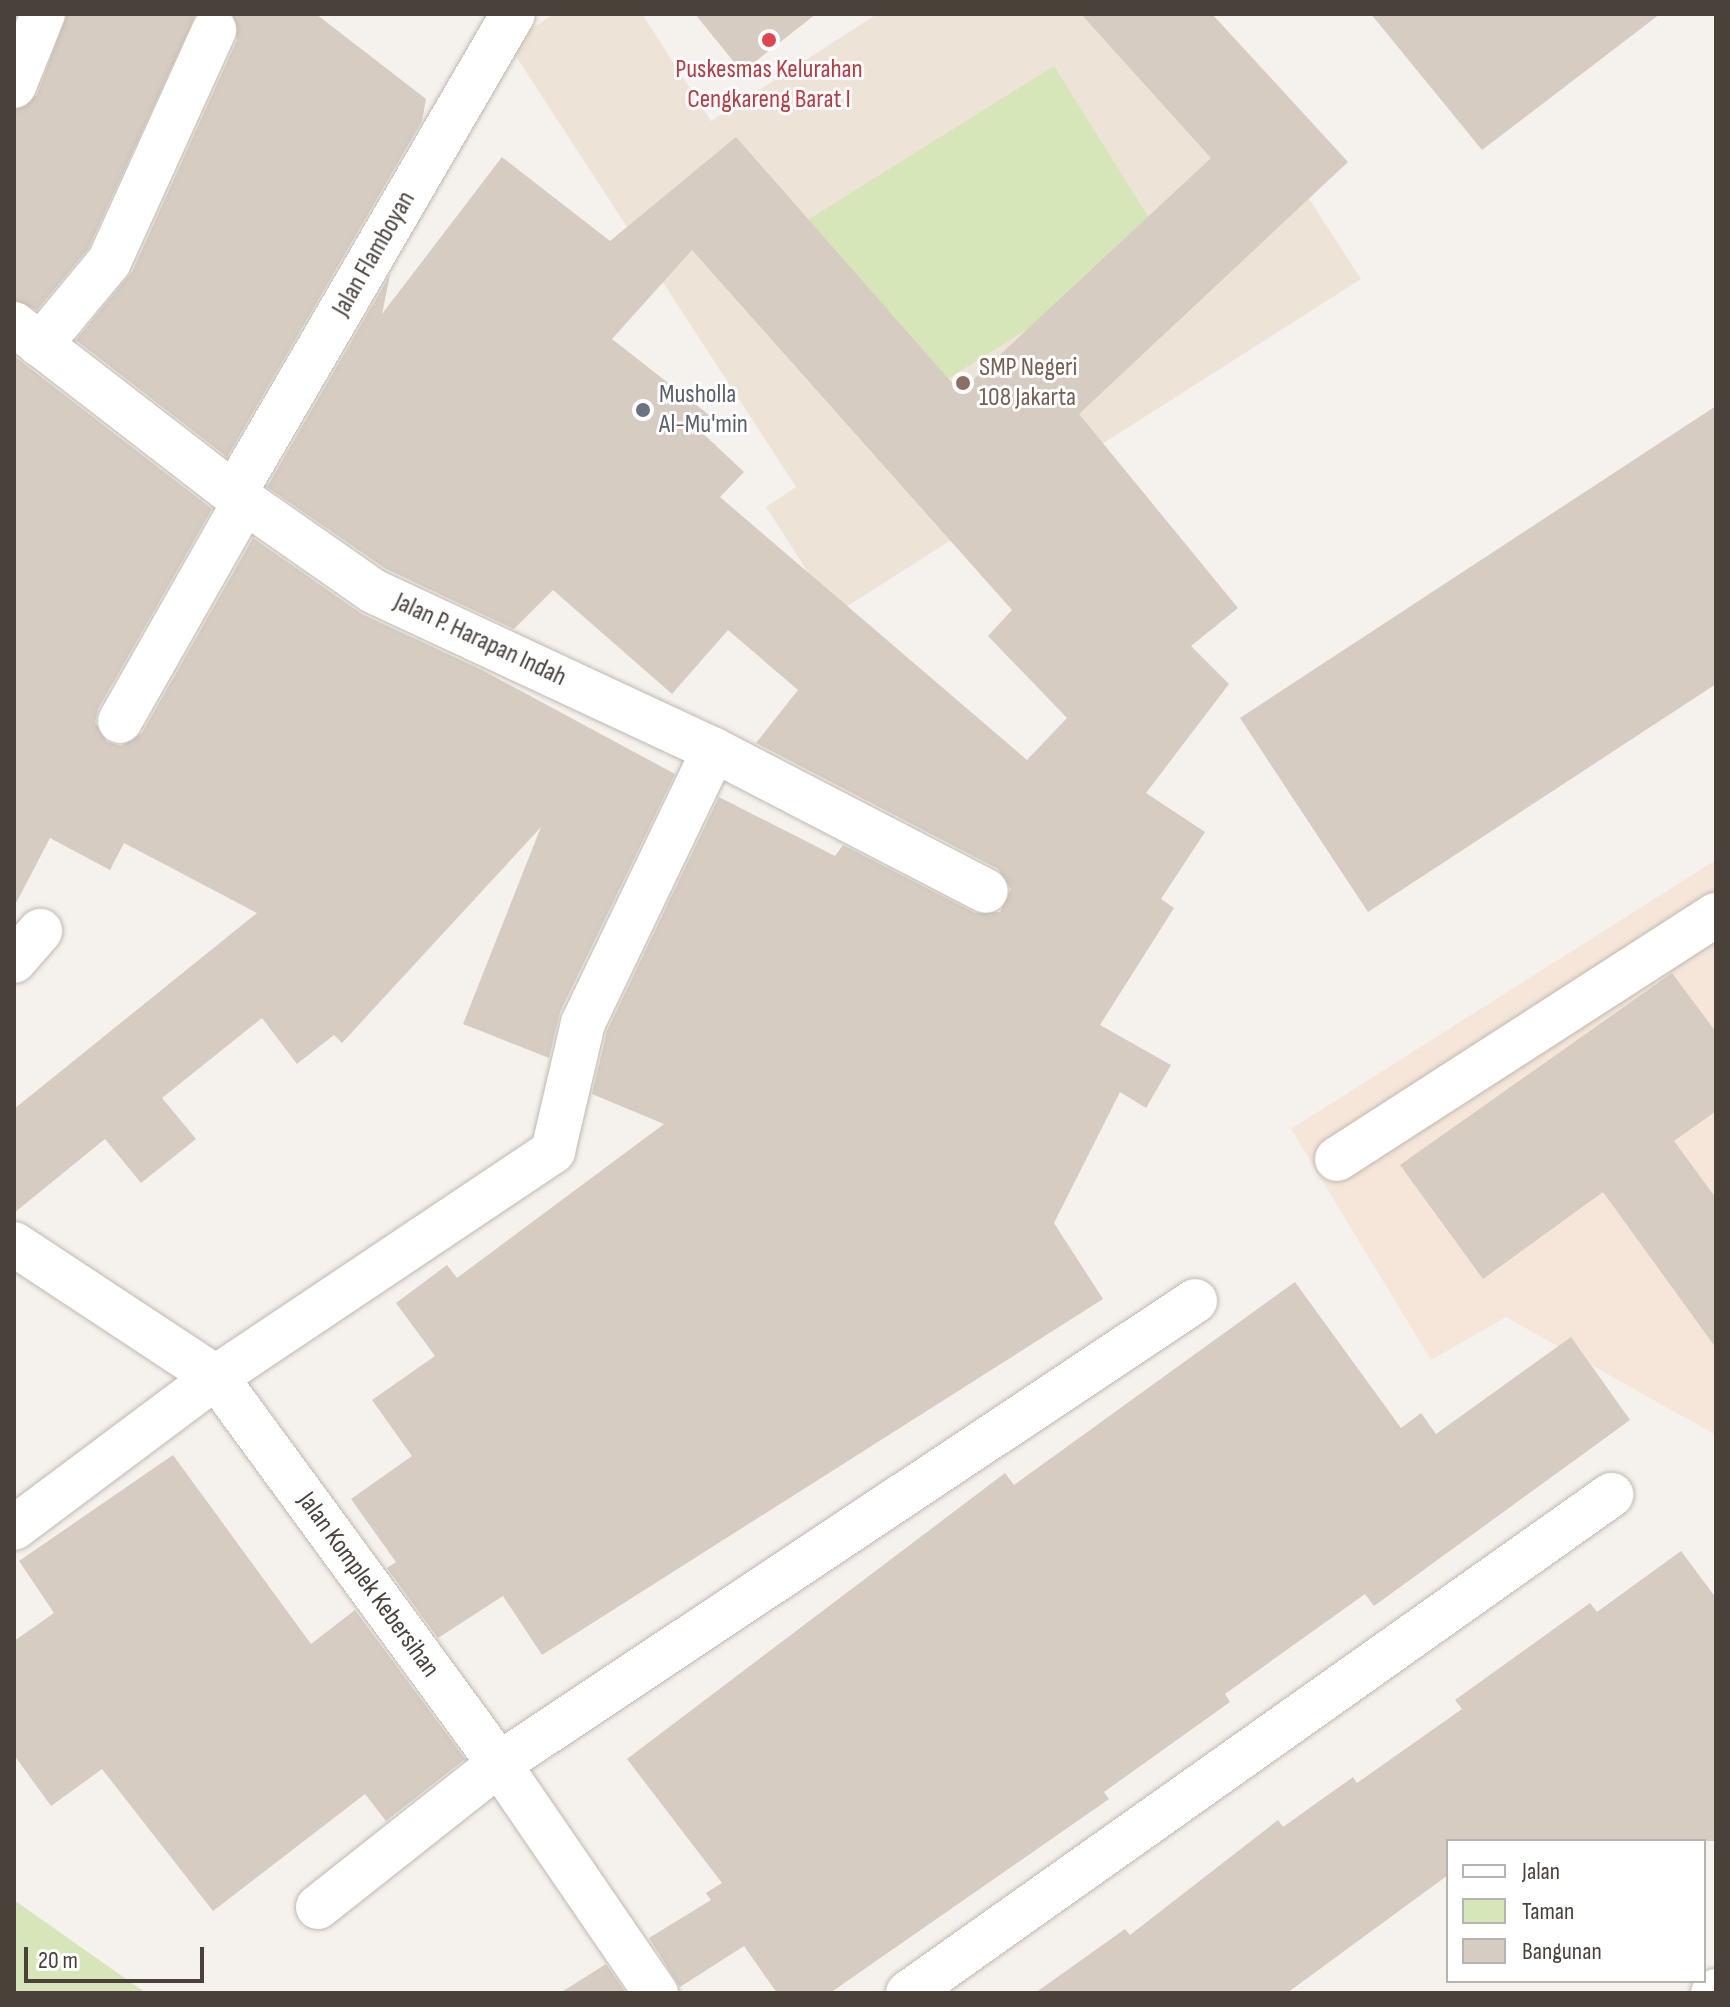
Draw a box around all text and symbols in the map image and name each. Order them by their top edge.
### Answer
marker: Puskesmas Kelurahan Cengkareng Barat I [758,29,780,51]
place label: Puskesmas Kelurahan Cengkareng Barat I [675,54,863,116]
street label: Jalan Flamboyan [326,186,422,322]
place label: SMP Negeri 108 Jakarta [979,352,1077,414]
marker: SMP Negeri 108 Jakarta [954,374,972,392]
place label: Musholla Al-Mu'min [659,379,748,440]
marker: Musholla Al-Mu'min [634,401,652,419]
street label: Jalan P. Harapan Indah [389,586,571,694]
street label: Jalan Komplek Kebersihan [290,1486,446,1684]
legend [1446,1839,1706,1983]
text: Jalan [1522,1857,1560,1886]
text: Taman [1522,1897,1574,1926]
scale bar [28,1931,208,1981]
text: Bangunan [1522,1937,1602,1966]
text: 20 m [38,1946,78,1975]

